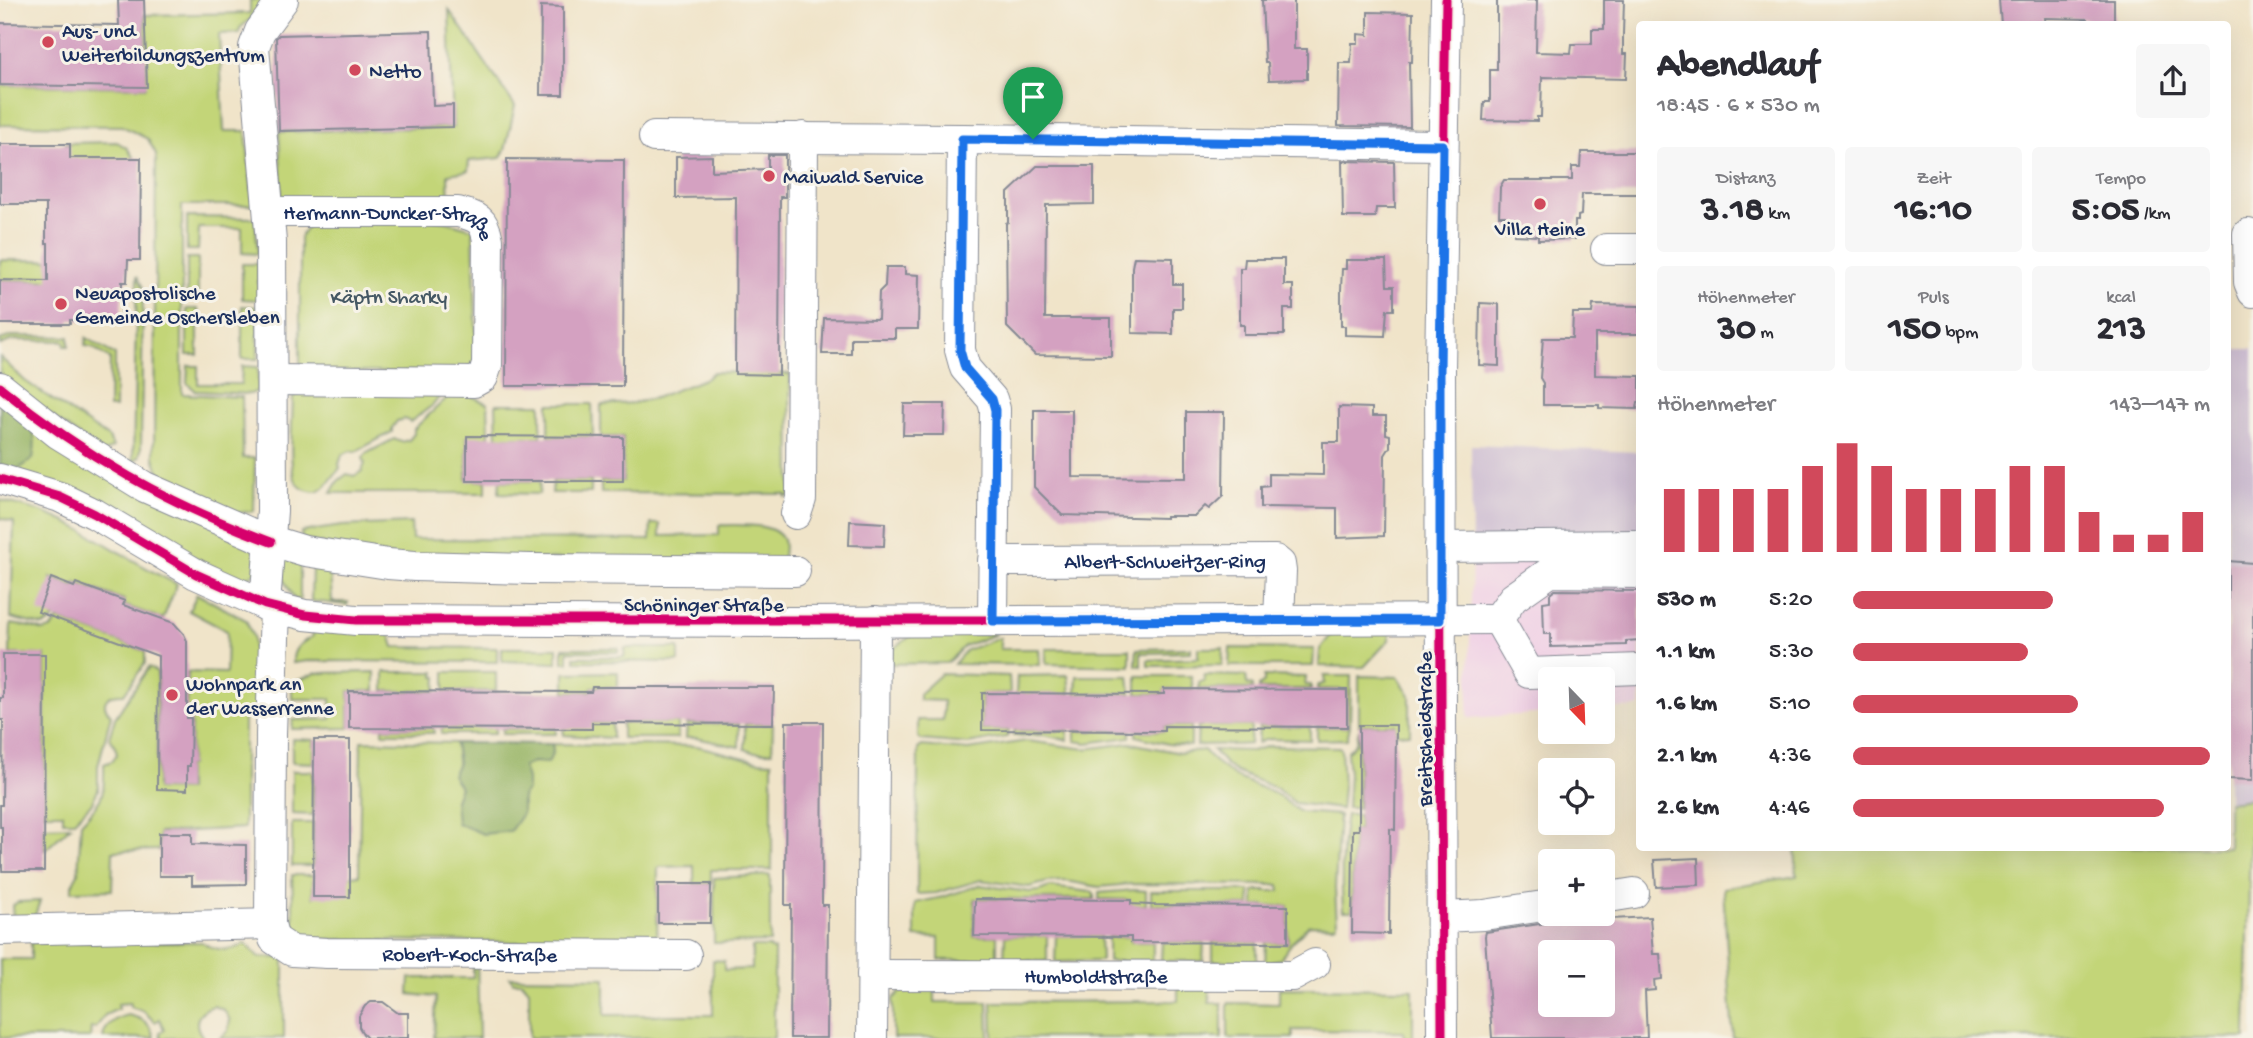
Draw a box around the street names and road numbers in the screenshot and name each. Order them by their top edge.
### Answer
street label: Hermann-Duncker-Straße [283,203,497,245]
street label: Albert-Schweitzer-Ring [1064,551,1266,577]
street label: Schöninger Straße [624,595,785,620]
street label: Breitscheidstraße [1415,650,1440,807]
street label: Robert-Koch-Straße [382,944,558,970]
street label: Humboldtstraße [1024,966,1169,992]

